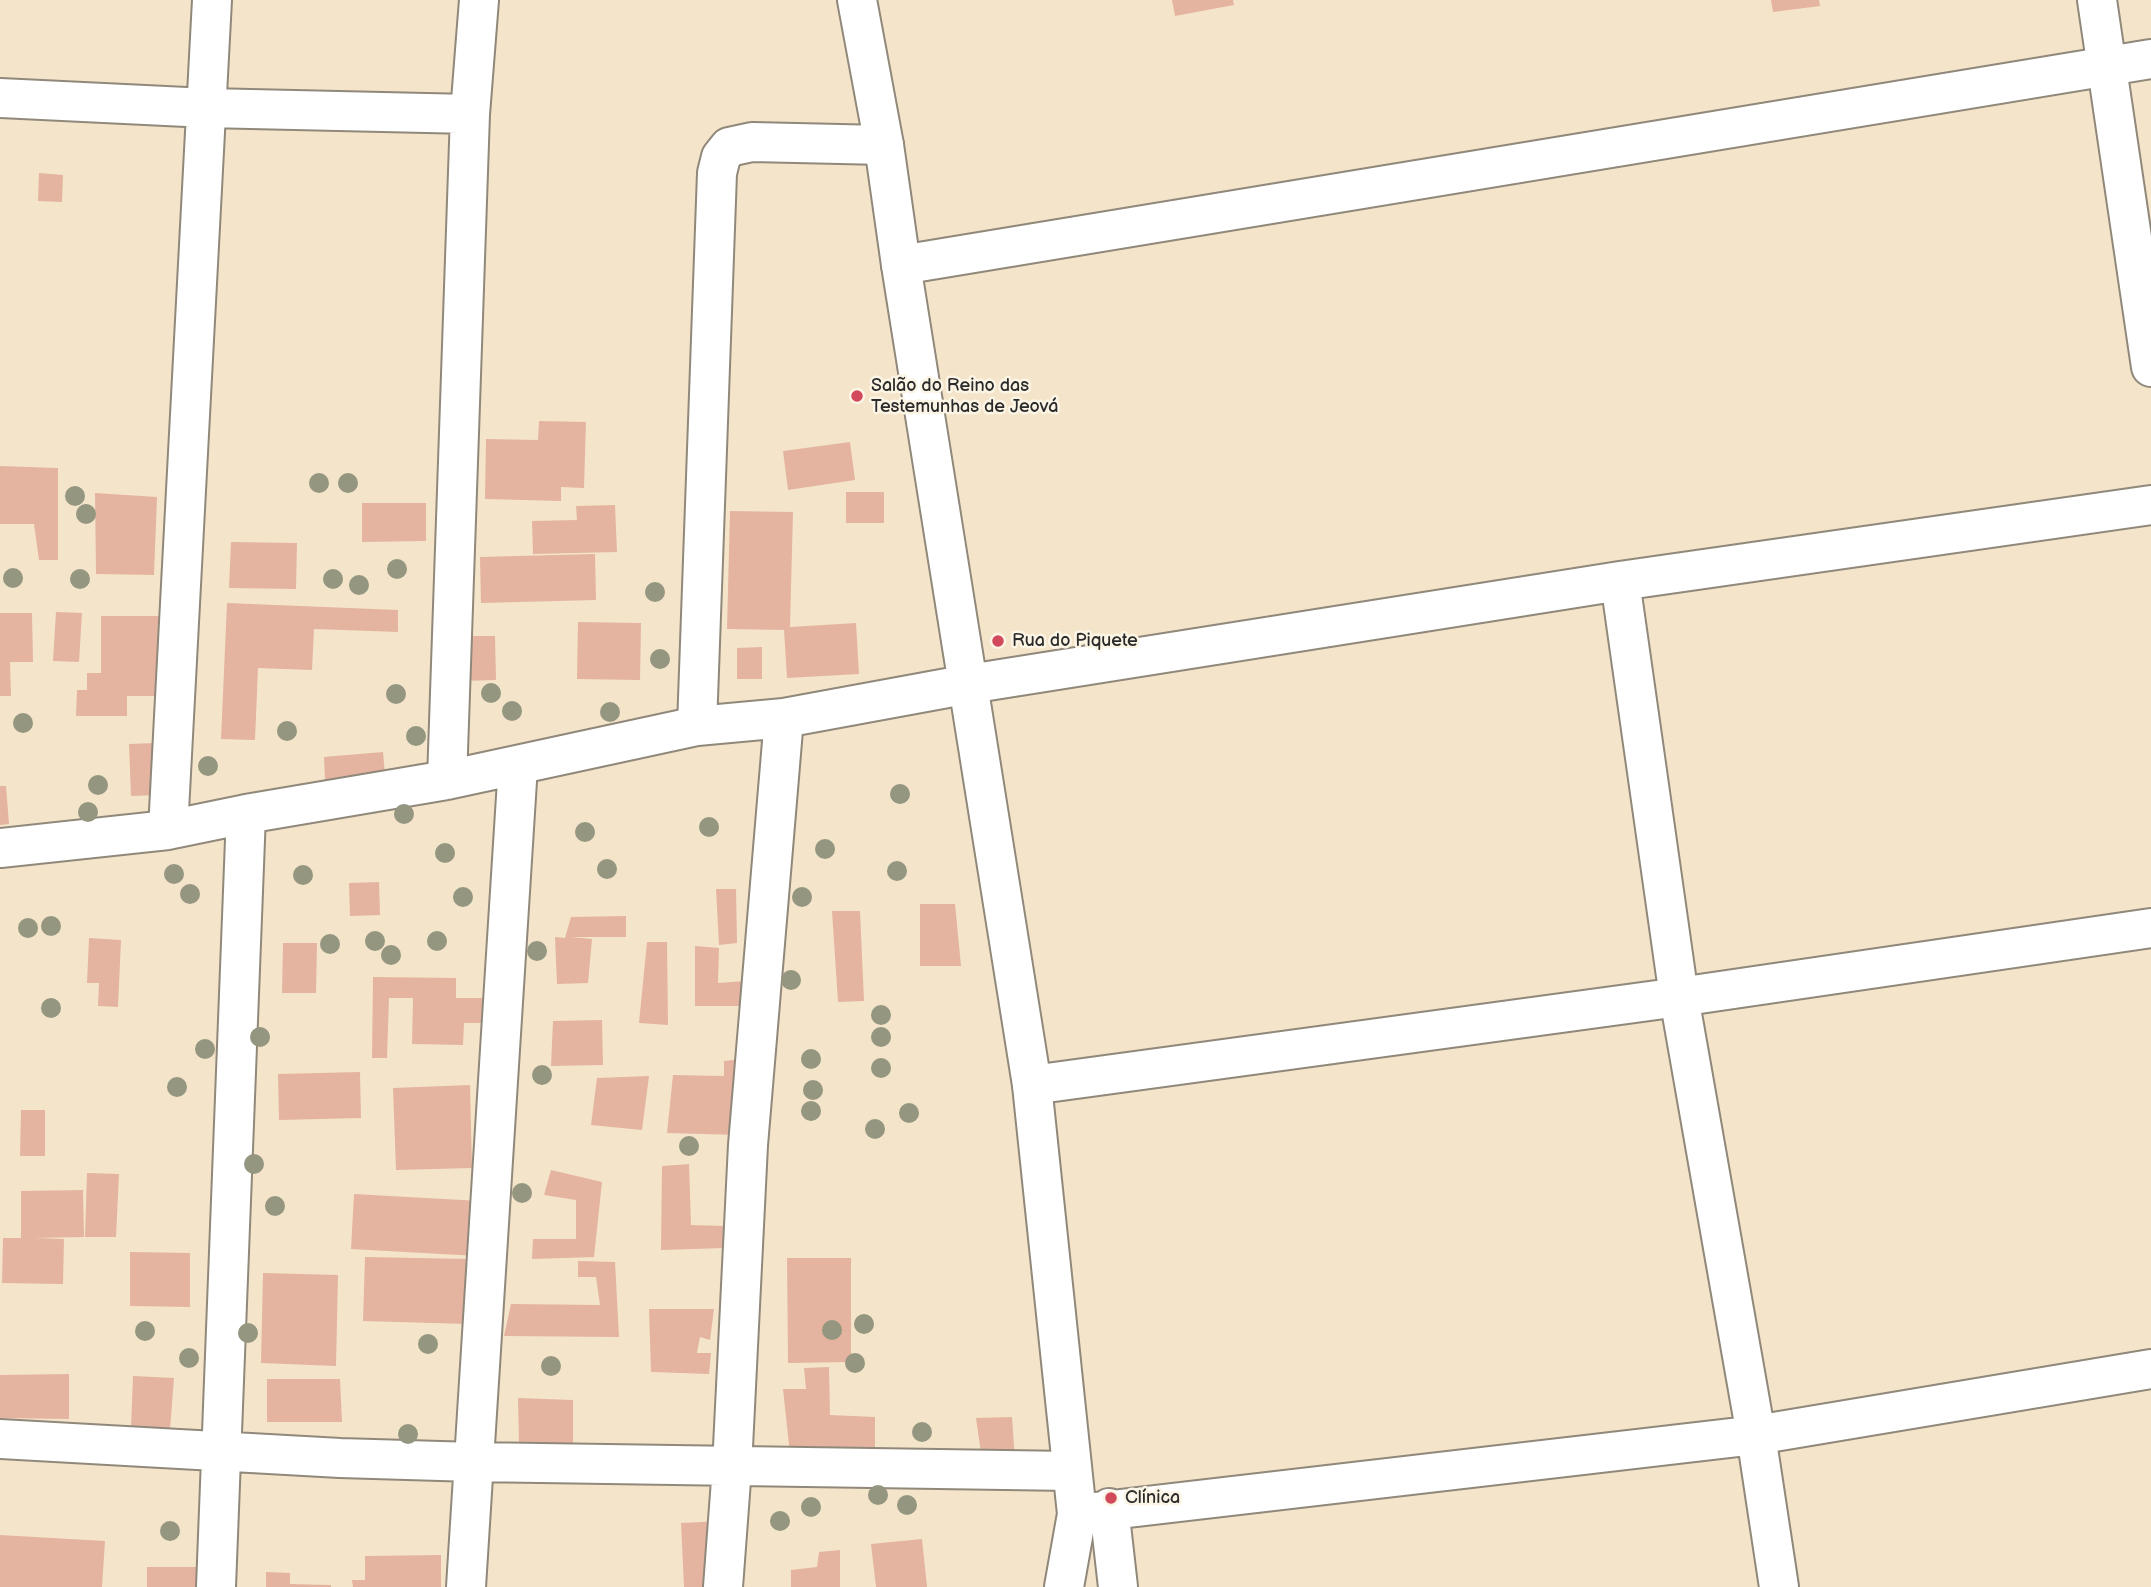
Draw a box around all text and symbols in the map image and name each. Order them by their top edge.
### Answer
place label: Salão do Reino das Testemunhas de Jeová [871,375,1058,418]
marker: Salão do Reino das Testemunhas de Jeová [849,388,865,404]
place label: Rua do Piquete [1012,630,1138,652]
marker: Rua do Piquete [990,633,1006,649]
place label: Clínica [1125,1487,1180,1509]
marker: Clínica [1103,1490,1119,1506]

